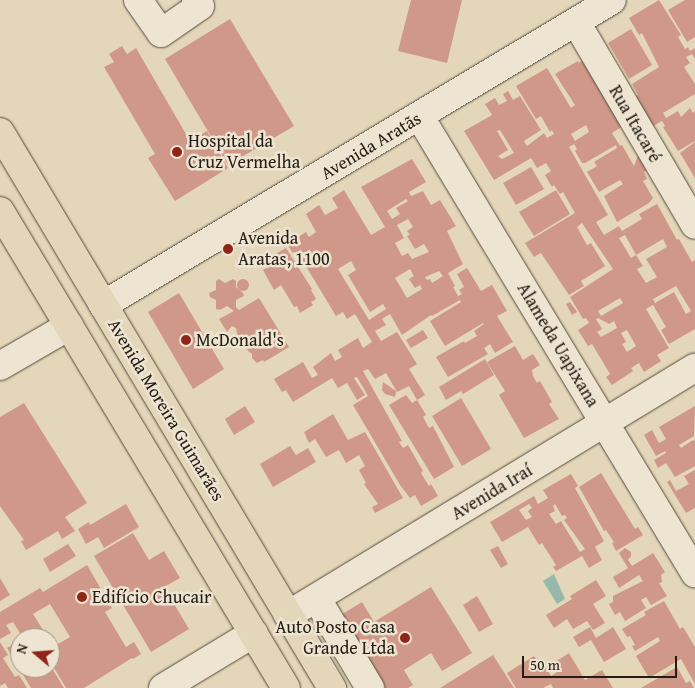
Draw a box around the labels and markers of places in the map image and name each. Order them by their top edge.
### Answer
place label: Hospital da Cruz Vermelha [188,131,300,173]
marker: Hospital da Cruz Vermelha [170,145,184,159]
place label: Avenida Aratas, 1100 [238,228,330,270]
marker: Avenida Aratas, 1100 [222,243,234,255]
place label: McDonald's [196,329,284,351]
marker: McDonald's [180,334,192,346]
place label: Edifício Chucair [92,586,211,608]
marker: Edifício Chucair [76,591,88,603]
place label: Auto Posto Casa Grande Ltda [275,617,395,660]
marker: Auto Posto Casa Grande Ltda [399,632,411,644]

